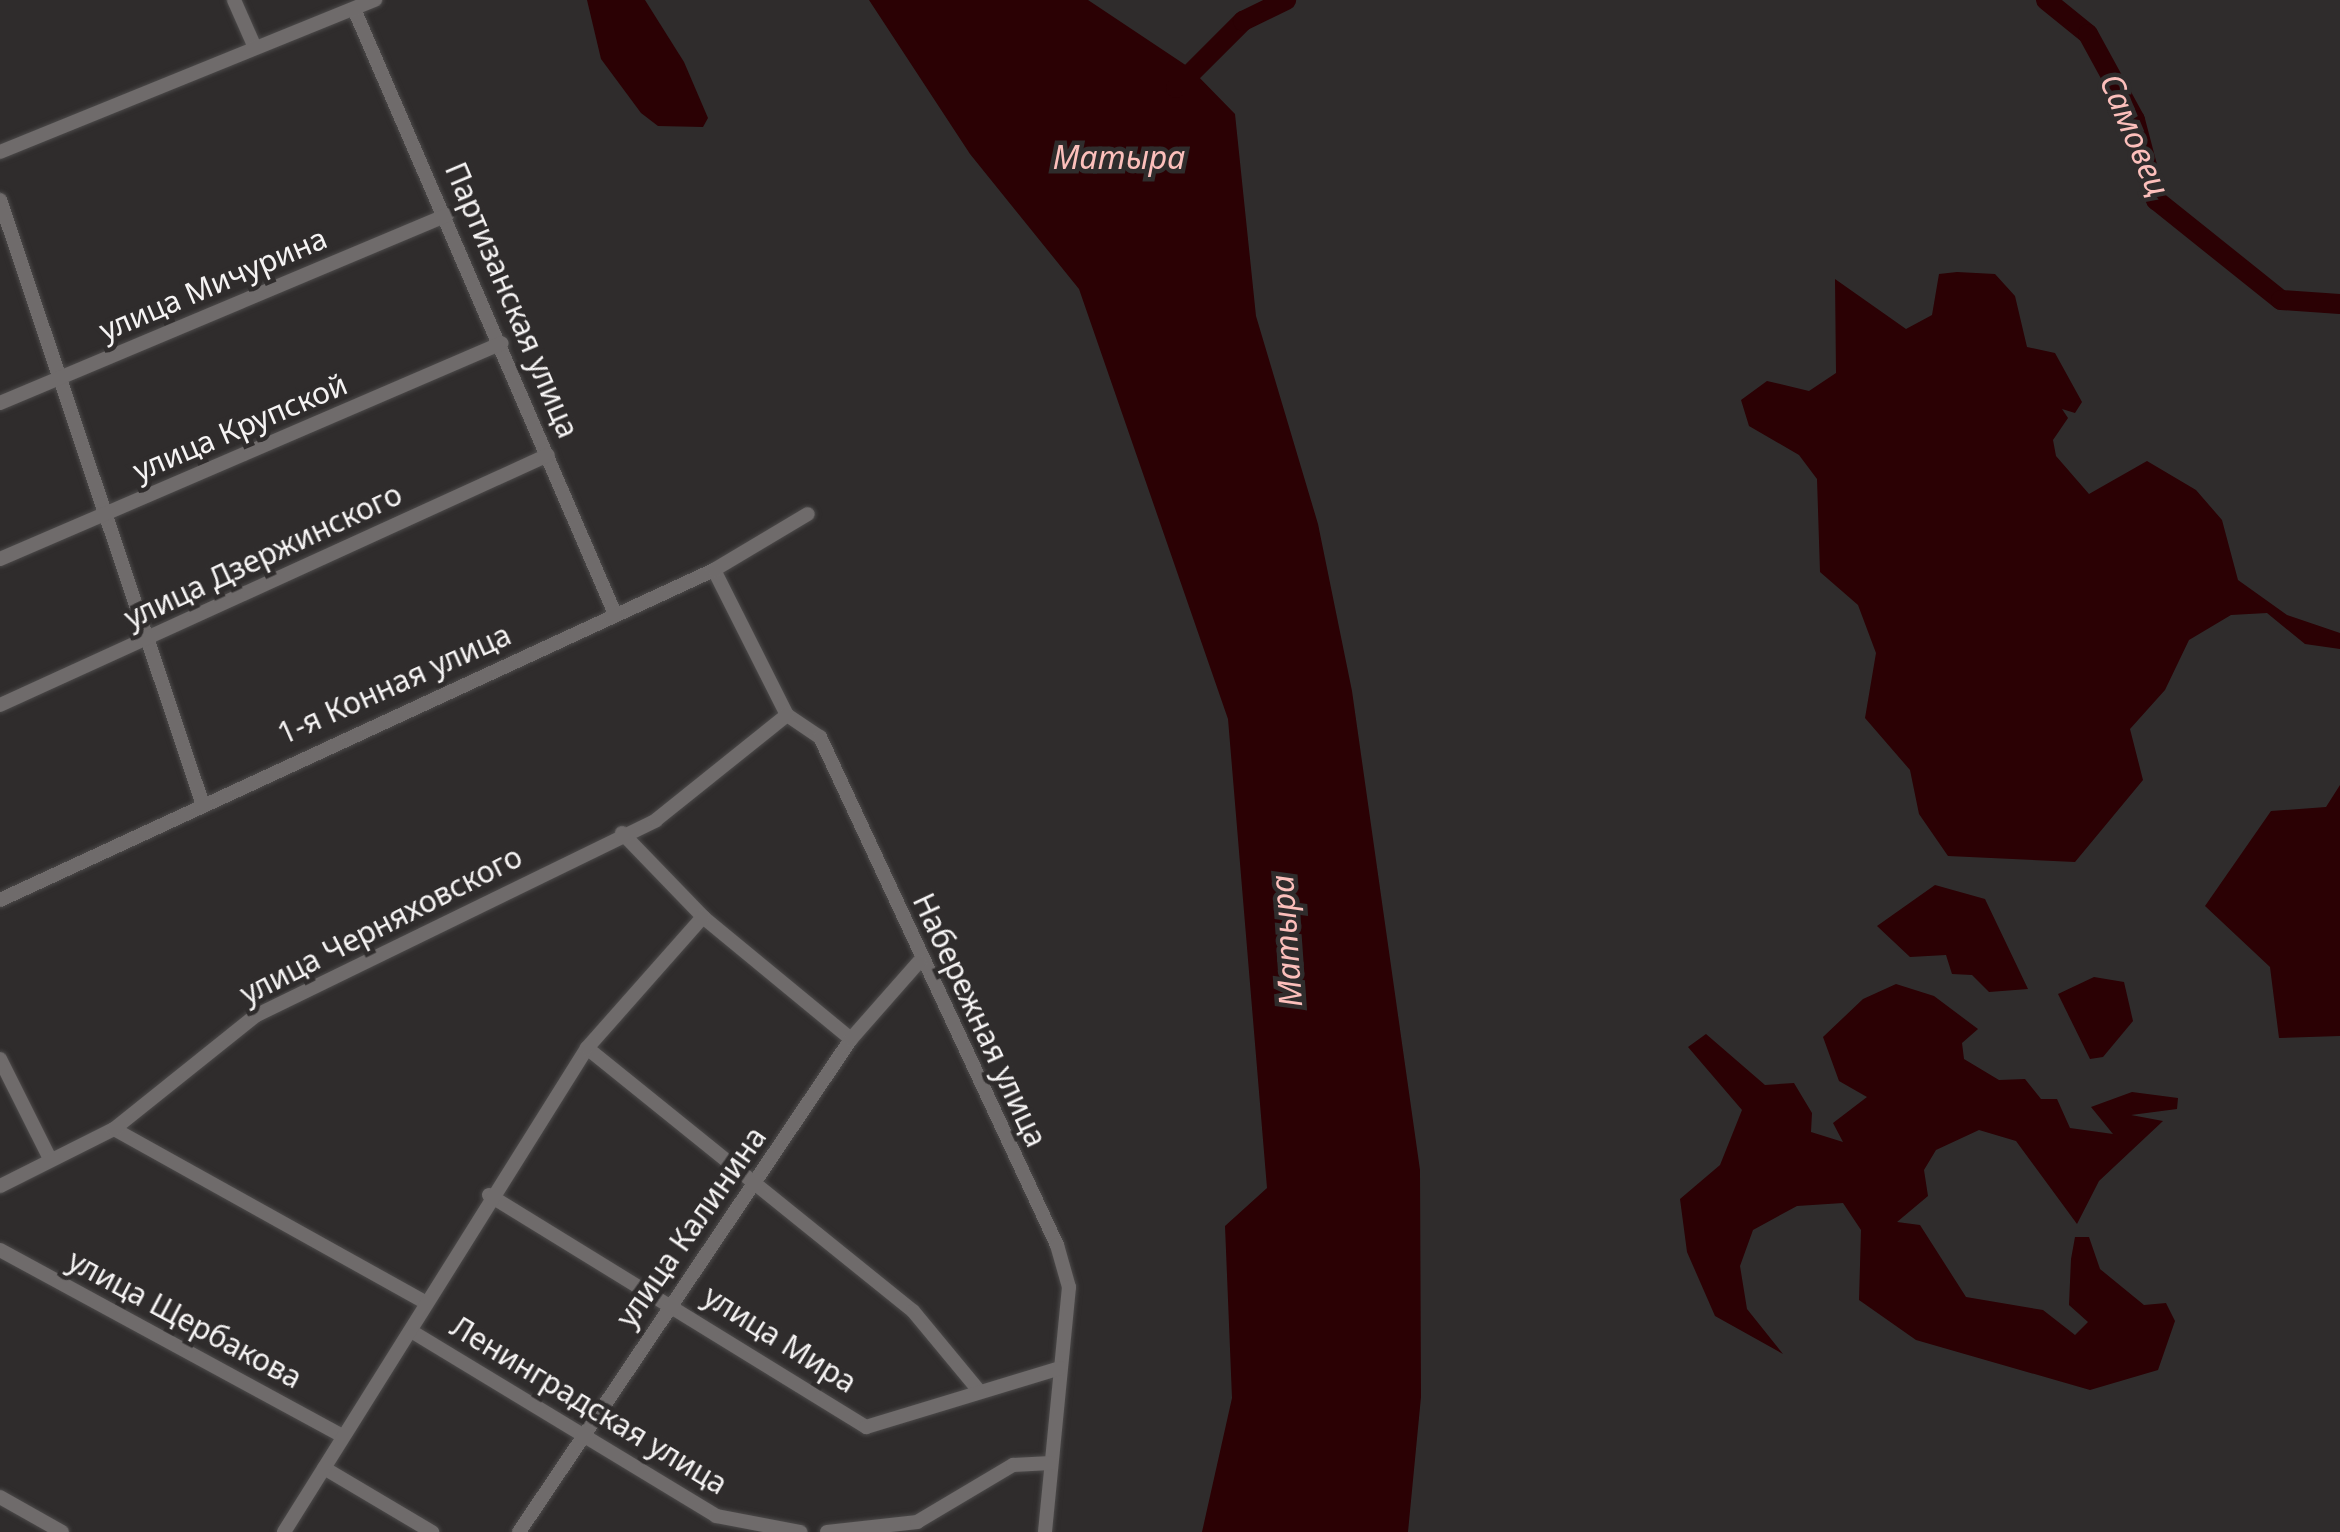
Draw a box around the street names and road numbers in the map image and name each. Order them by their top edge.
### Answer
street label: Партизанская улица [438,157,586,443]
street label: улица Мичурина [94,220,332,348]
street label: улица Крупской [128,366,352,488]
street label: улица Дзержинского [119,476,407,636]
street label: 1-я Конная улица [272,616,516,752]
street label: улица Черняховского [234,838,528,1012]
street label: Набережная улица [905,887,1055,1153]
street label: улица Калинина [608,1120,774,1334]
street label: улица Щербакова [62,1242,308,1396]
street label: улица Мира [697,1278,863,1400]
street label: Ленинградская улица [444,1308,734,1502]

